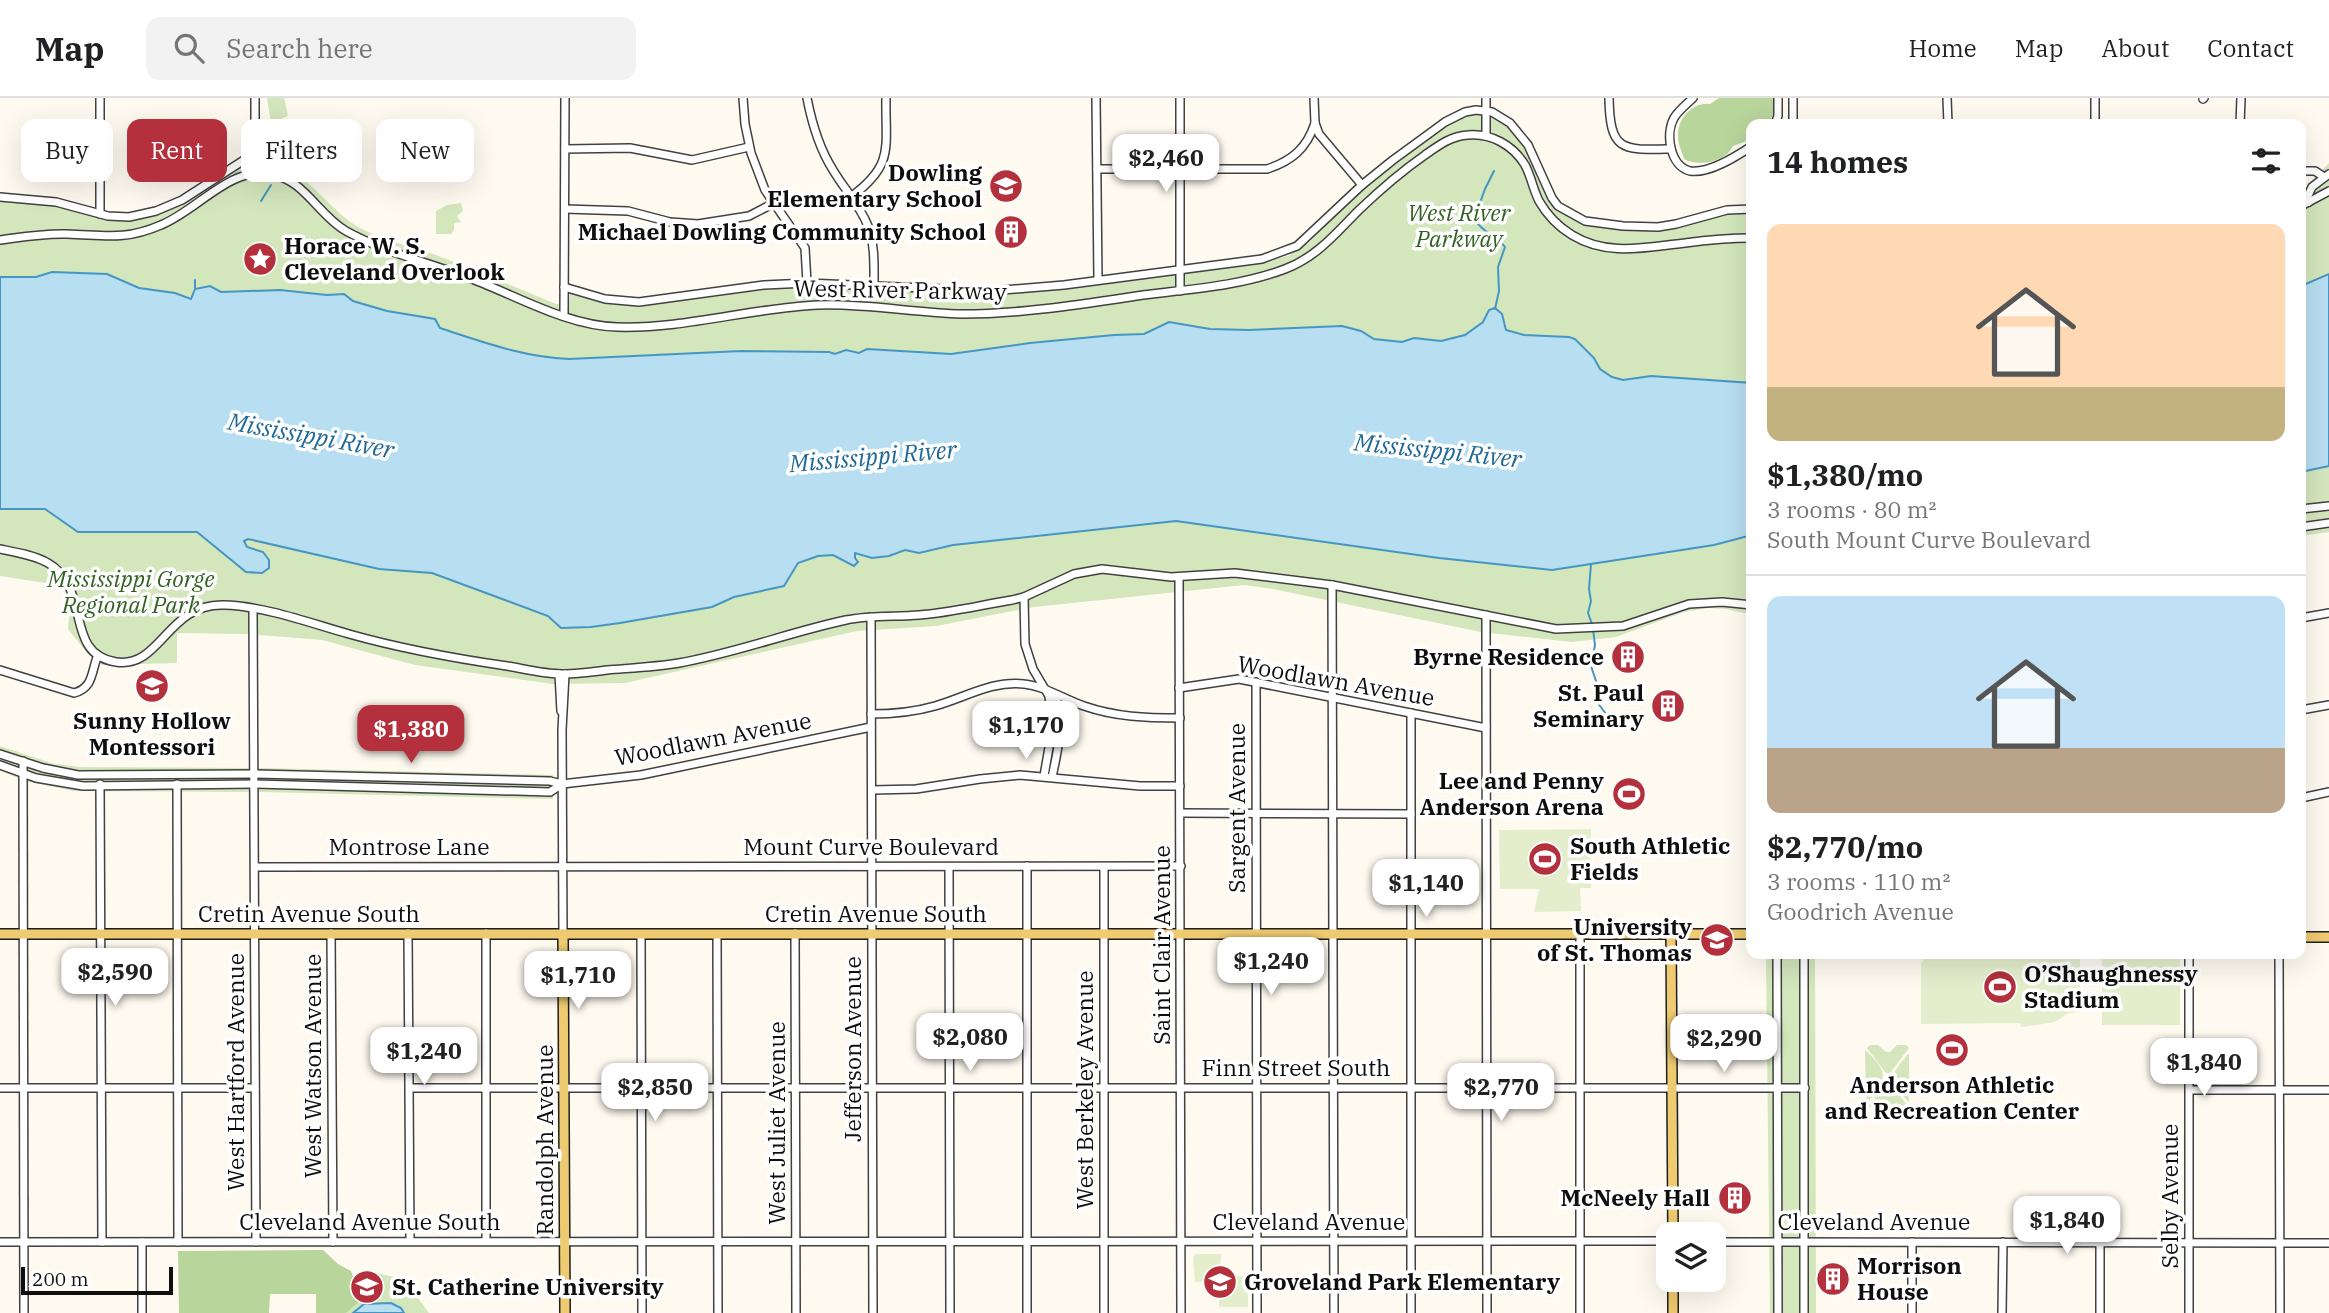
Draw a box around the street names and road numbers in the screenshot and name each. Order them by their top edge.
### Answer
street label: West River Parkway [793,272,1008,306]
street label: Woodlawn Avenue [1235,648,1437,712]
street label: Woodlawn Avenue [612,704,814,772]
street label: Sargent Avenue [1221,723,1251,893]
street label: Montrose Lane [328,831,490,861]
street label: Mount Curve Boulevard [743,831,999,861]
street label: Saint Clair Avenue [1146,845,1176,1045]
street label: Cretin Avenue South [198,898,420,928]
street label: Cretin Avenue South [765,898,987,928]
street label: West Hartford Avenue [220,953,250,1191]
street label: West Watson Avenue [297,954,327,1178]
street label: Jefferson Avenue [837,956,867,1142]
street label: West Berkeley Avenue [1069,971,1099,1210]
street label: West Juliet Avenue [761,1021,791,1225]
street label: Randolph Avenue [529,1044,559,1236]
street label: Finn Street South [1202,1052,1390,1082]
street label: Selby Avenue [2154,1124,2184,1268]
street label: Cleveland Avenue South [239,1206,501,1236]
street label: Cleveland Avenue [1213,1206,1405,1236]
street label: Cleveland Avenue [1778,1206,1970,1236]

